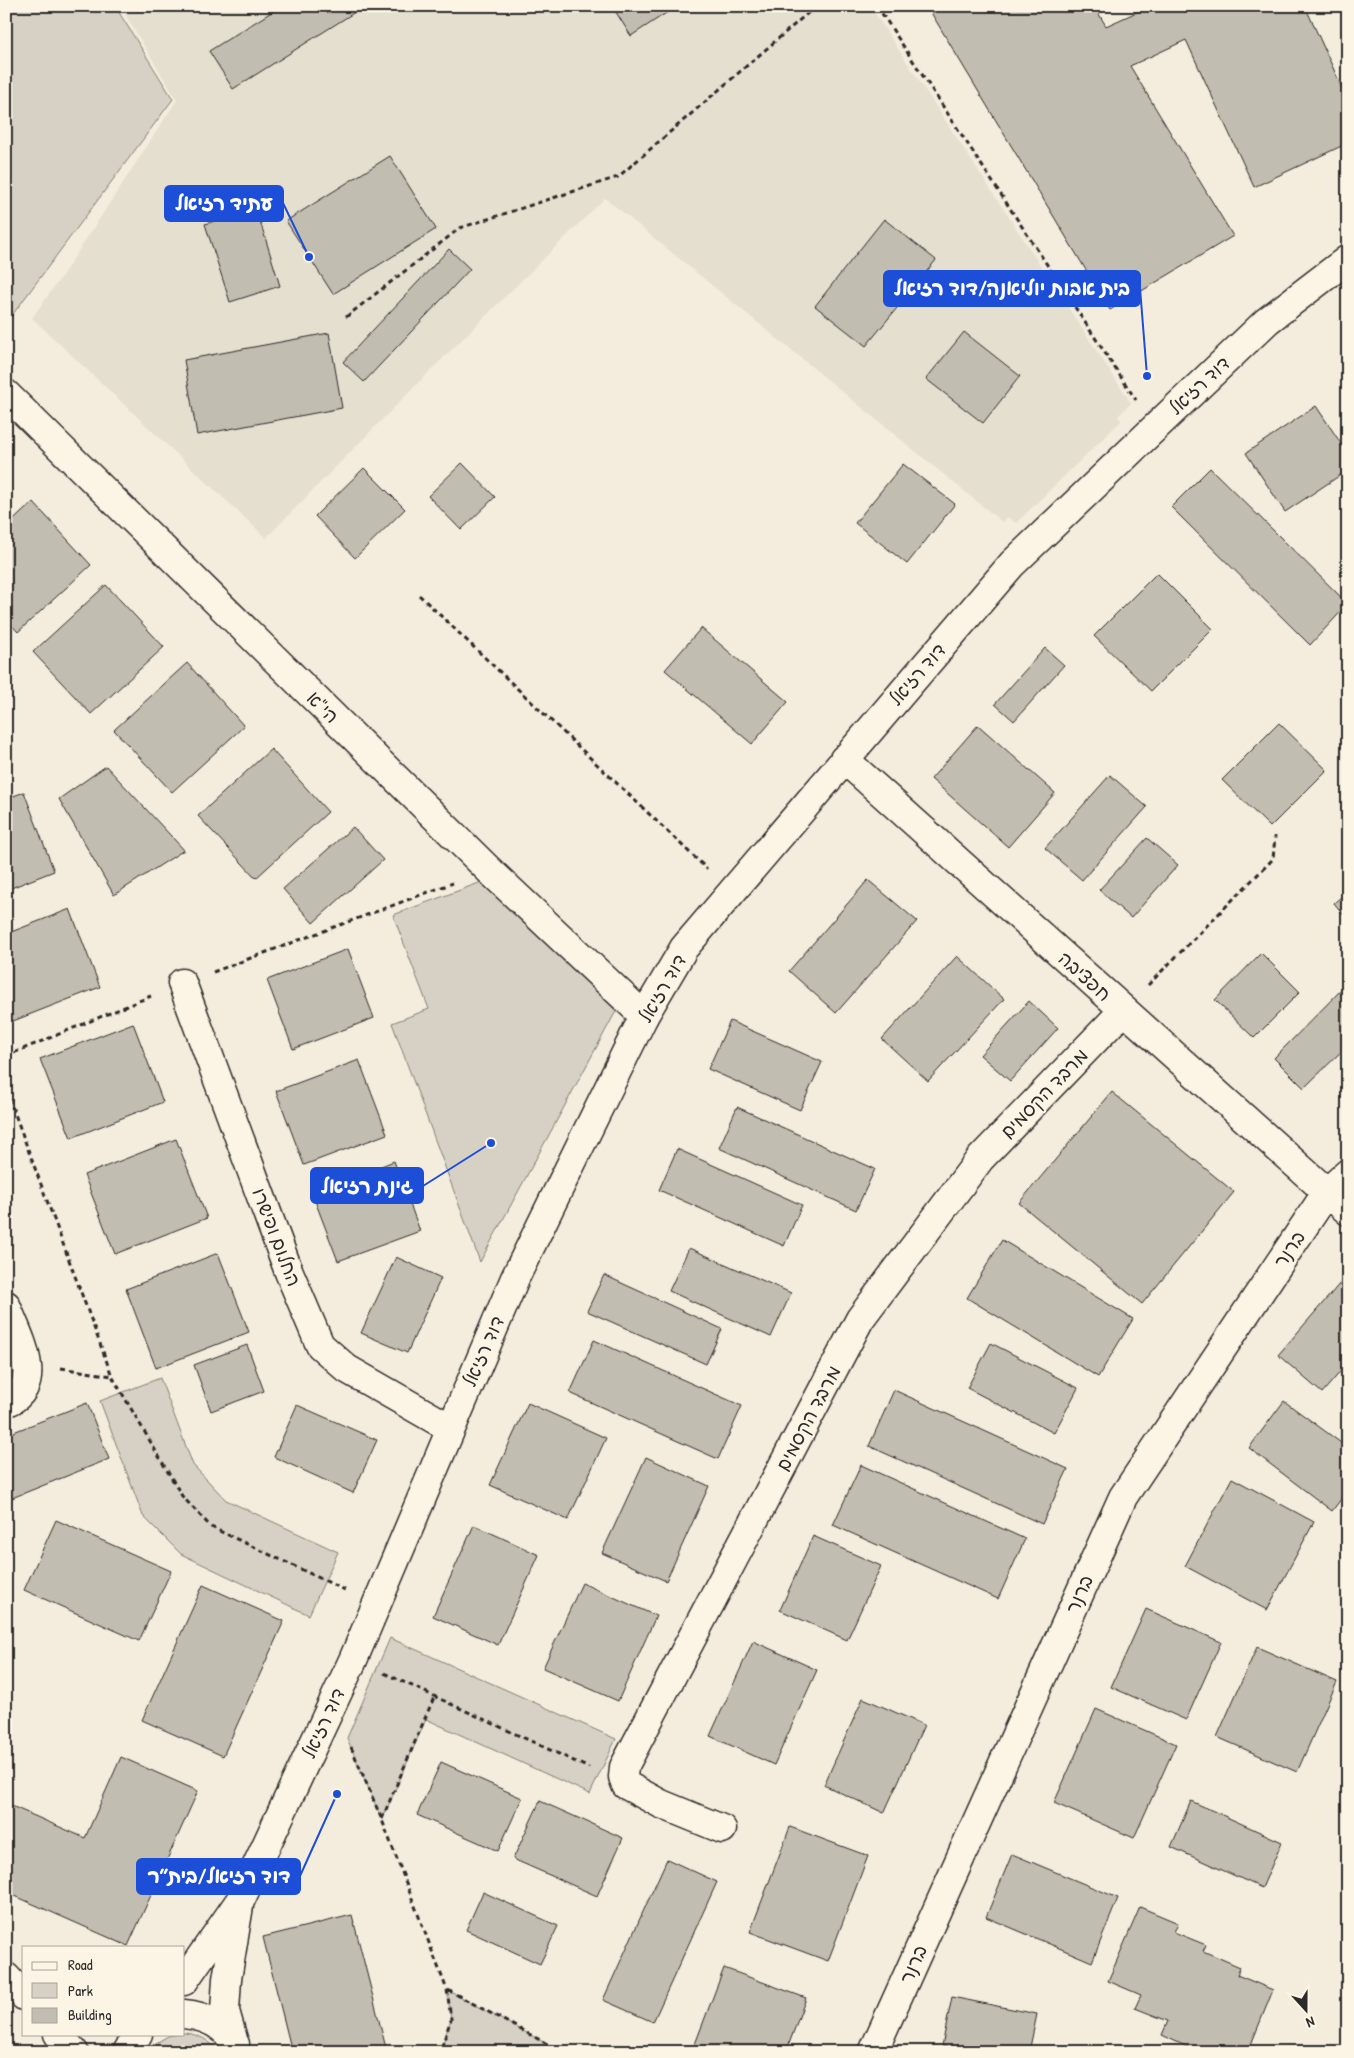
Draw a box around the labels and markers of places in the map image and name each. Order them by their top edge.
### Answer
callout: עתיד רזיאל [165,186,283,221]
callout: בית אבות יוליאנה/דוד רזיאל [884,271,1140,306]
callout: גינת רזיאל [311,1168,423,1203]
callout: דוד רזיאל/בית״ר [137,1859,300,1894]

